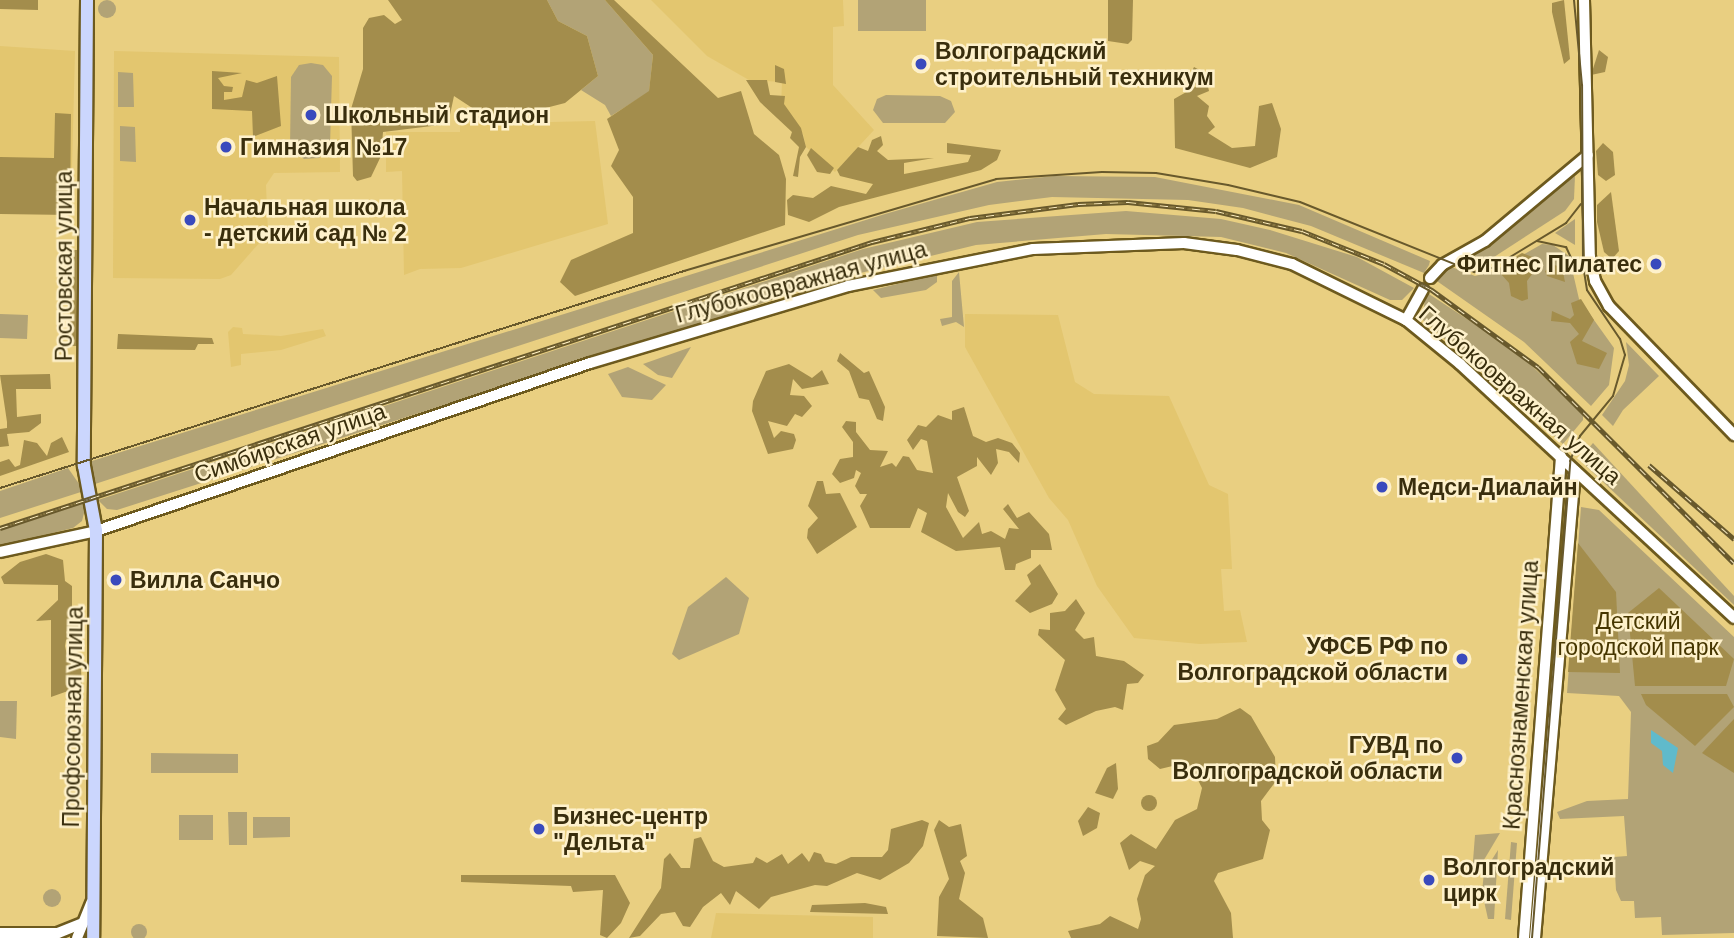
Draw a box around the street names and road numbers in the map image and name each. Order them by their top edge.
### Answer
street label: Ростовская улица [50,171,78,361]
street label: Глубокоовражная улица [672,235,930,329]
street label: Глубокоовражная улица [1413,300,1627,490]
street label: Симбирская улица [191,397,389,489]
street label: Краснознаменская улица [1498,559,1544,831]
street label: Профсоюзная улица [57,606,89,828]

